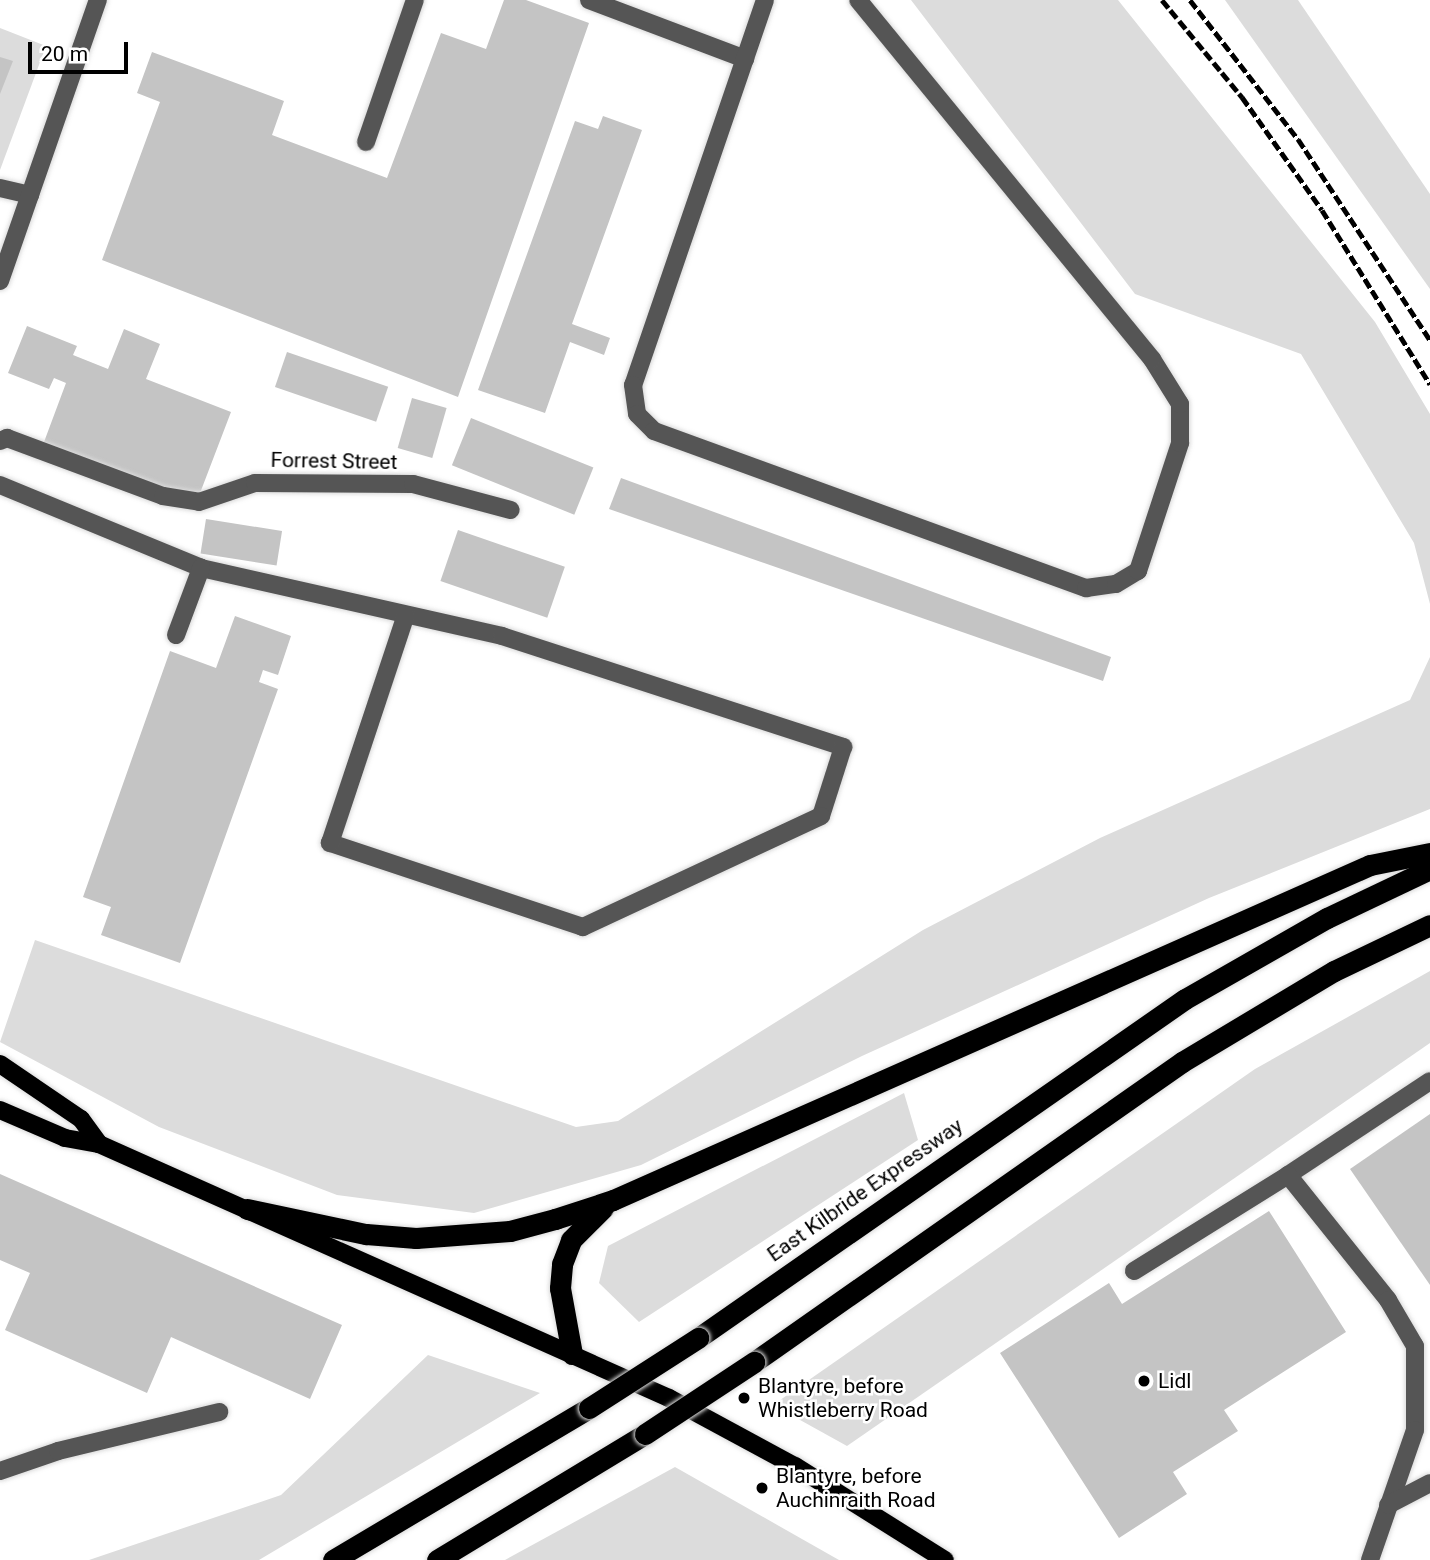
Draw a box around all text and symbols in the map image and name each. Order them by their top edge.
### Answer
scale bar [32,28,131,72]
text: 20 m [41,42,88,66]
street label: Forrest Street [270,447,398,475]
street label: East Kilbride Expressway [762,1113,968,1267]
place label: Lidl [1158,1368,1191,1394]
place label: Blantyre, before Whistleberry Road [758,1373,928,1423]
marker: Lidl [1136,1373,1152,1389]
marker: Blantyre, before Whistleberry Road [736,1390,752,1406]
place label: Blantyre, before Auchinraith Road [776,1463,935,1513]
marker: Blantyre, before Auchinraith Road [754,1480,770,1496]

